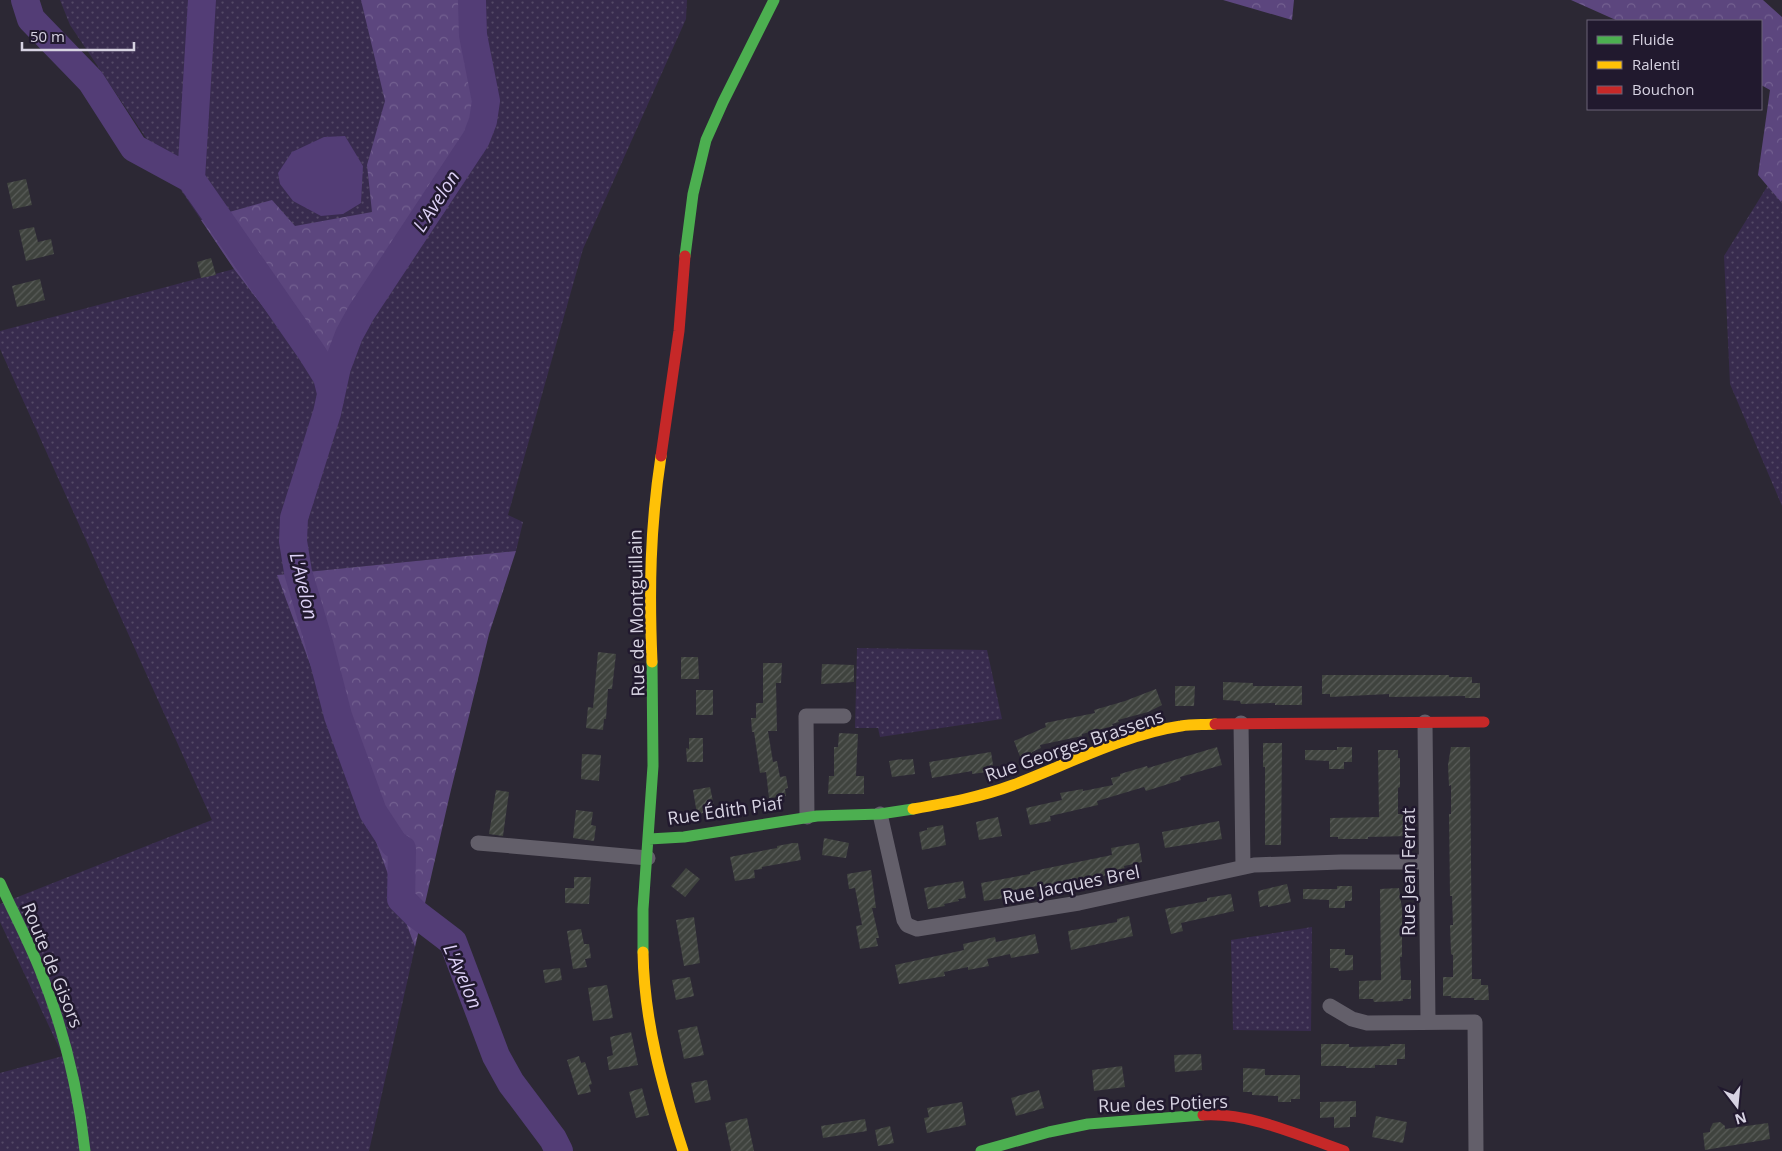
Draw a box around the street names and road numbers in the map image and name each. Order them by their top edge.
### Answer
street label: Rue de Montguillain [623,529,649,697]
street label: Rue Georges Brassens [982,703,1166,787]
street label: Rue Édith Piaf [666,790,785,830]
street label: Rue Jean Ferrat [1396,808,1420,936]
street label: Rue Jacques Brel [1000,859,1142,909]
street label: Route de Gisors [17,899,89,1031]
street label: Rue des Potiers [1098,1089,1228,1117]

